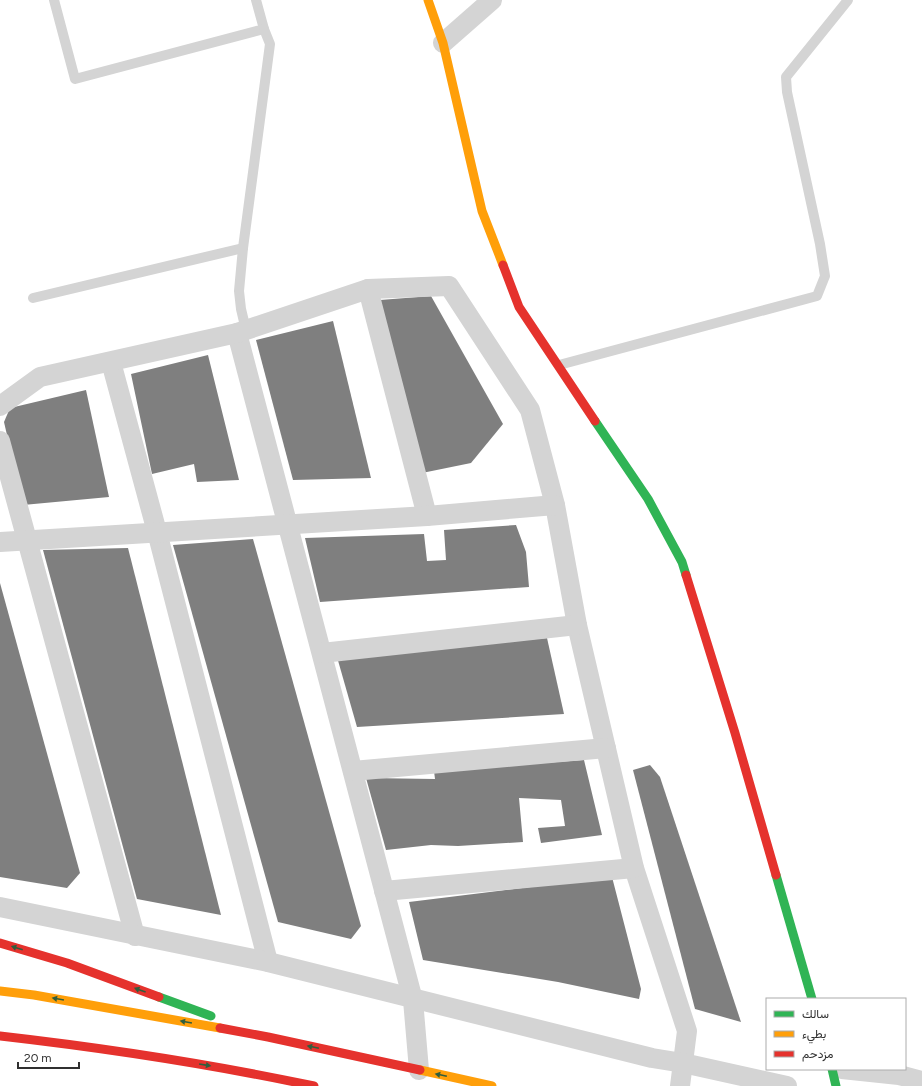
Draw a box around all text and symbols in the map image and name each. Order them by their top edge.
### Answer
one-way arrow [10,945,22,951]
one-way arrow [133,987,145,993]
one-way arrow [52,996,64,1002]
legend [766,998,906,1070]
text: سالك [802,1007,829,1021]
one-way arrow [180,1019,192,1025]
text: بطيء [802,1027,826,1044]
scale bar [18,1044,79,1070]
one-way arrow [307,1044,320,1050]
text: مزدحم [802,1047,833,1062]
text: 20 m [24,1051,52,1065]
one-way arrow [199,1063,211,1069]
one-way arrow [434,1071,447,1077]

